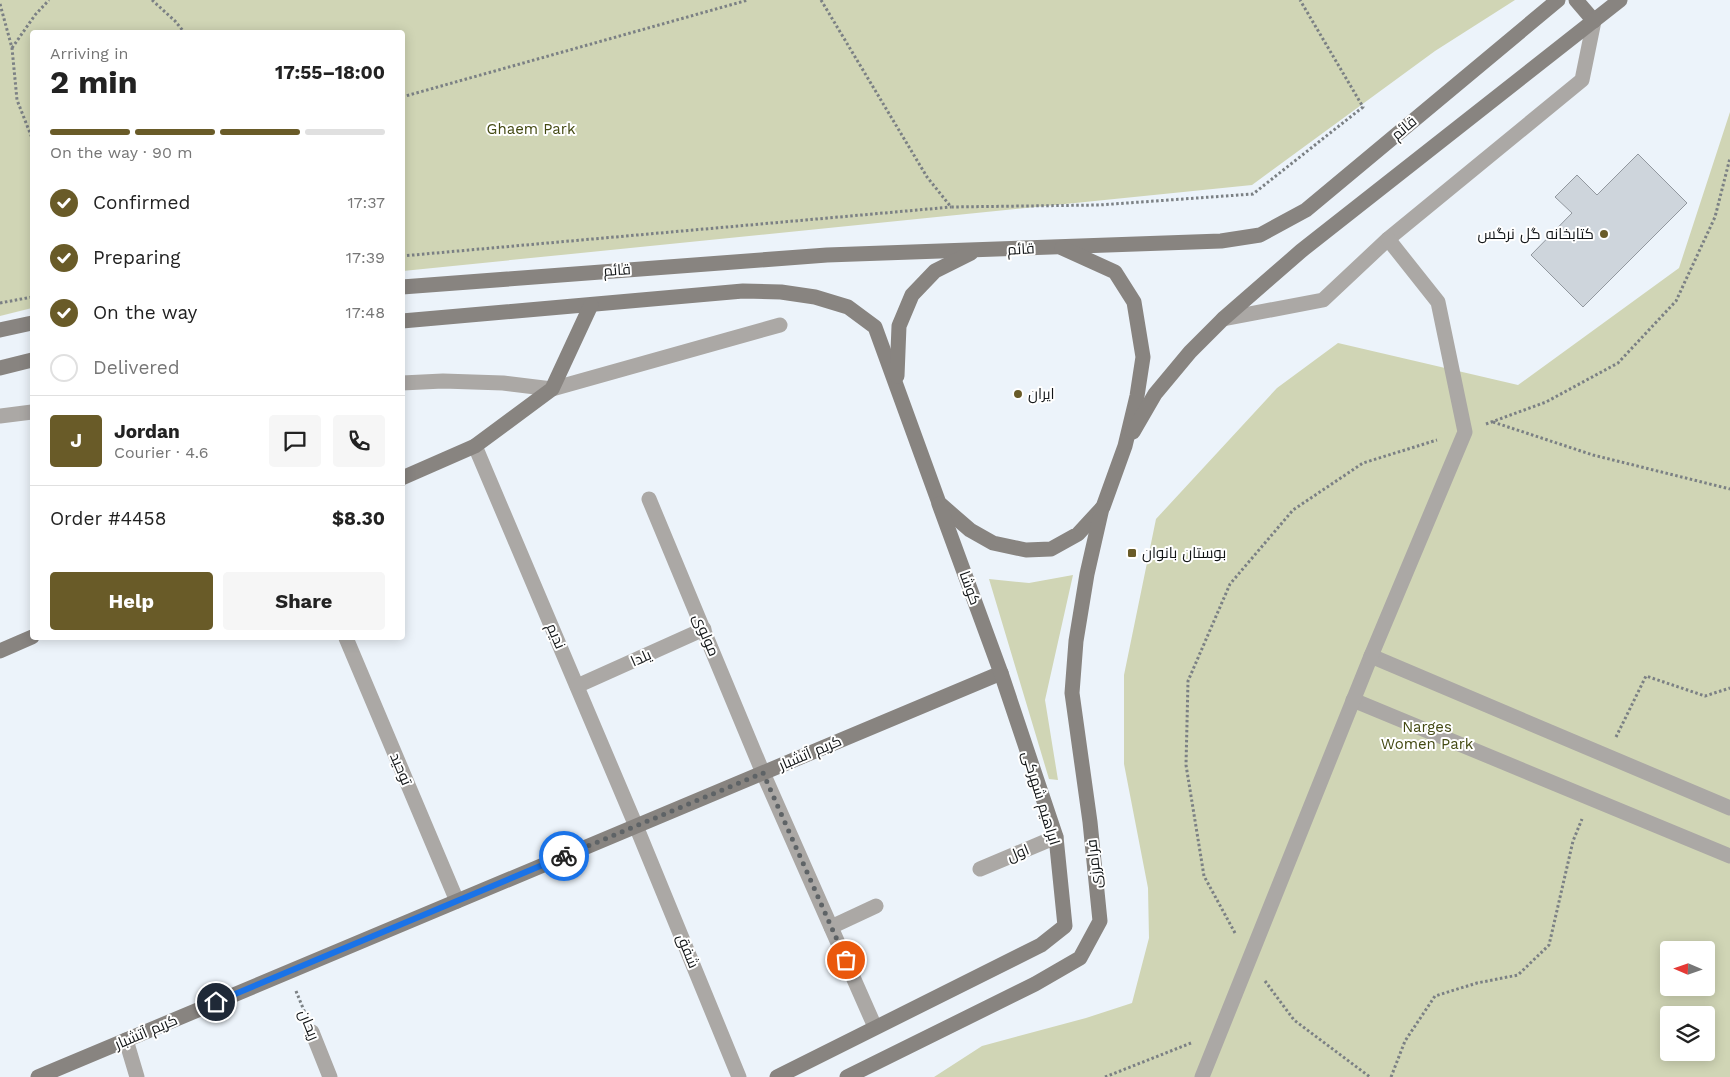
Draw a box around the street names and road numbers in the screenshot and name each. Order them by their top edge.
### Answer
street label: قائم [1388,112,1421,144]
street label: قائم [1007,239,1035,260]
street label: قائم [603,260,631,281]
street label: کوشا [956,569,984,607]
street label: مولوی [688,611,723,659]
street label: ندیم [542,621,569,652]
street label: یلدا [628,646,654,670]
street label: کریم آتشبار [775,732,845,776]
street label: ابراهیم شهرکی [1017,749,1064,847]
street label: توحید [386,750,416,788]
street label: فرامرزی [1082,839,1107,889]
street label: اول [1004,840,1032,866]
street label: شفق [672,931,703,971]
street label: ریحان [294,1007,323,1043]
street label: کریم آتشبار [111,1011,181,1055]

